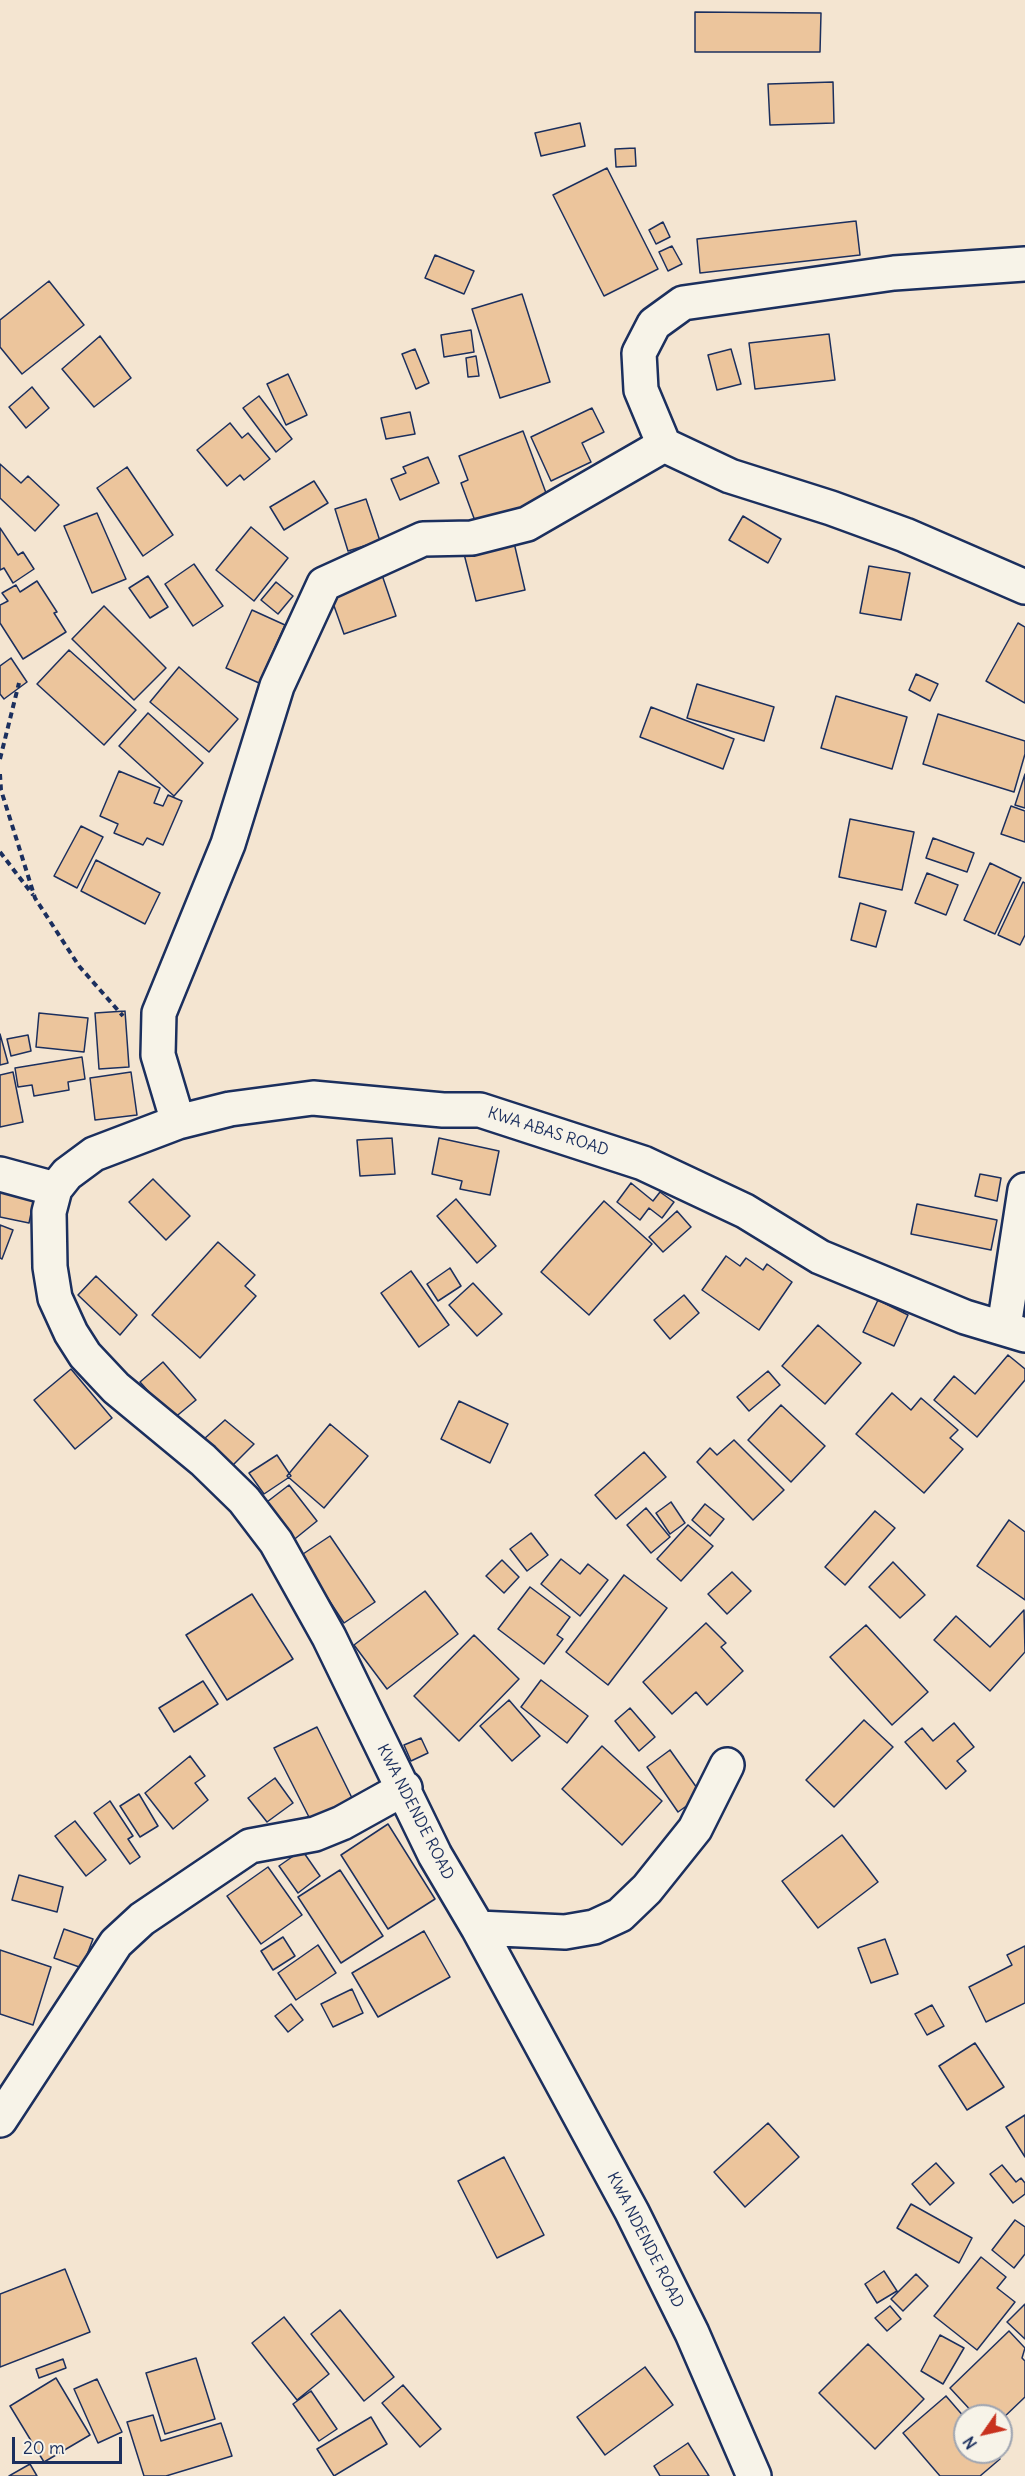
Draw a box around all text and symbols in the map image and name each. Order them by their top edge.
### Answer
street label: KWA ABAS ROAD [485,1103,611,1161]
street label: KWA NDENDE ROAD [372,1741,458,1883]
street label: KWA NDENDE ROAD [602,2169,688,2311]
north arrow [953,2404,1013,2464]
scale bar [15,2425,124,2463]
text: N [958,2433,981,2453]
text: 20 m [23,2436,65,2459]

